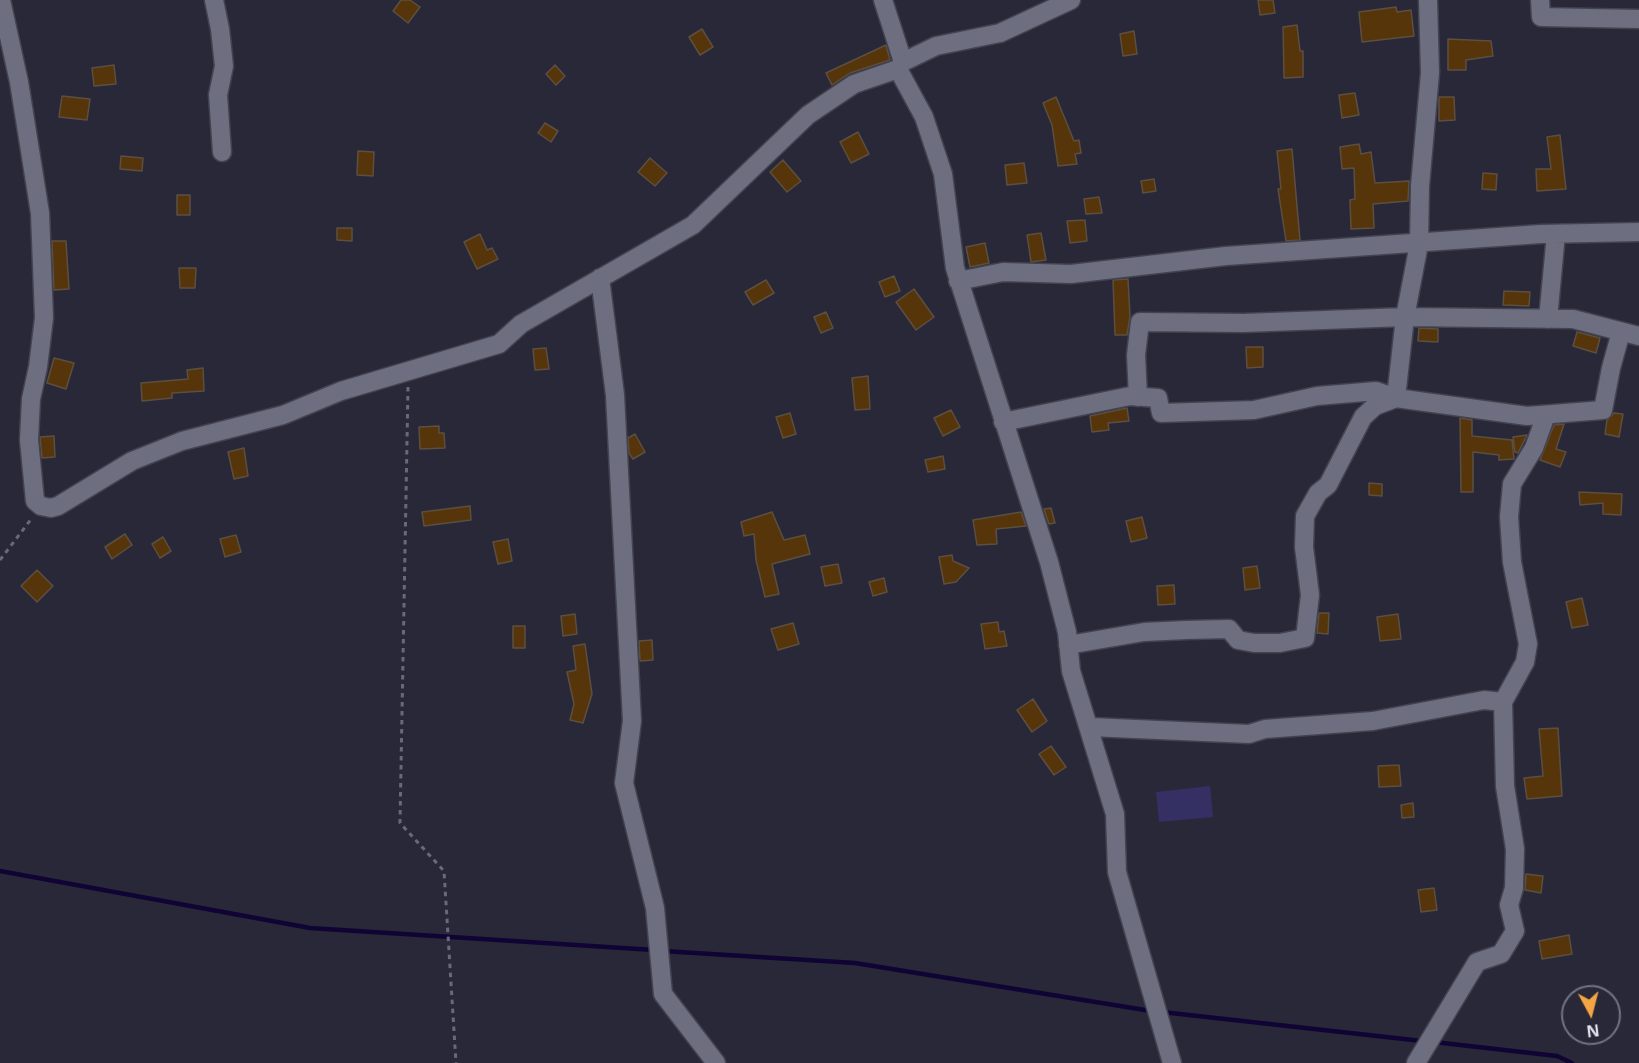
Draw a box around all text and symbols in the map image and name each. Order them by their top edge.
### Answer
north arrow [1561,985,1621,1045]
text: N [1585,1019,1601,1043]

